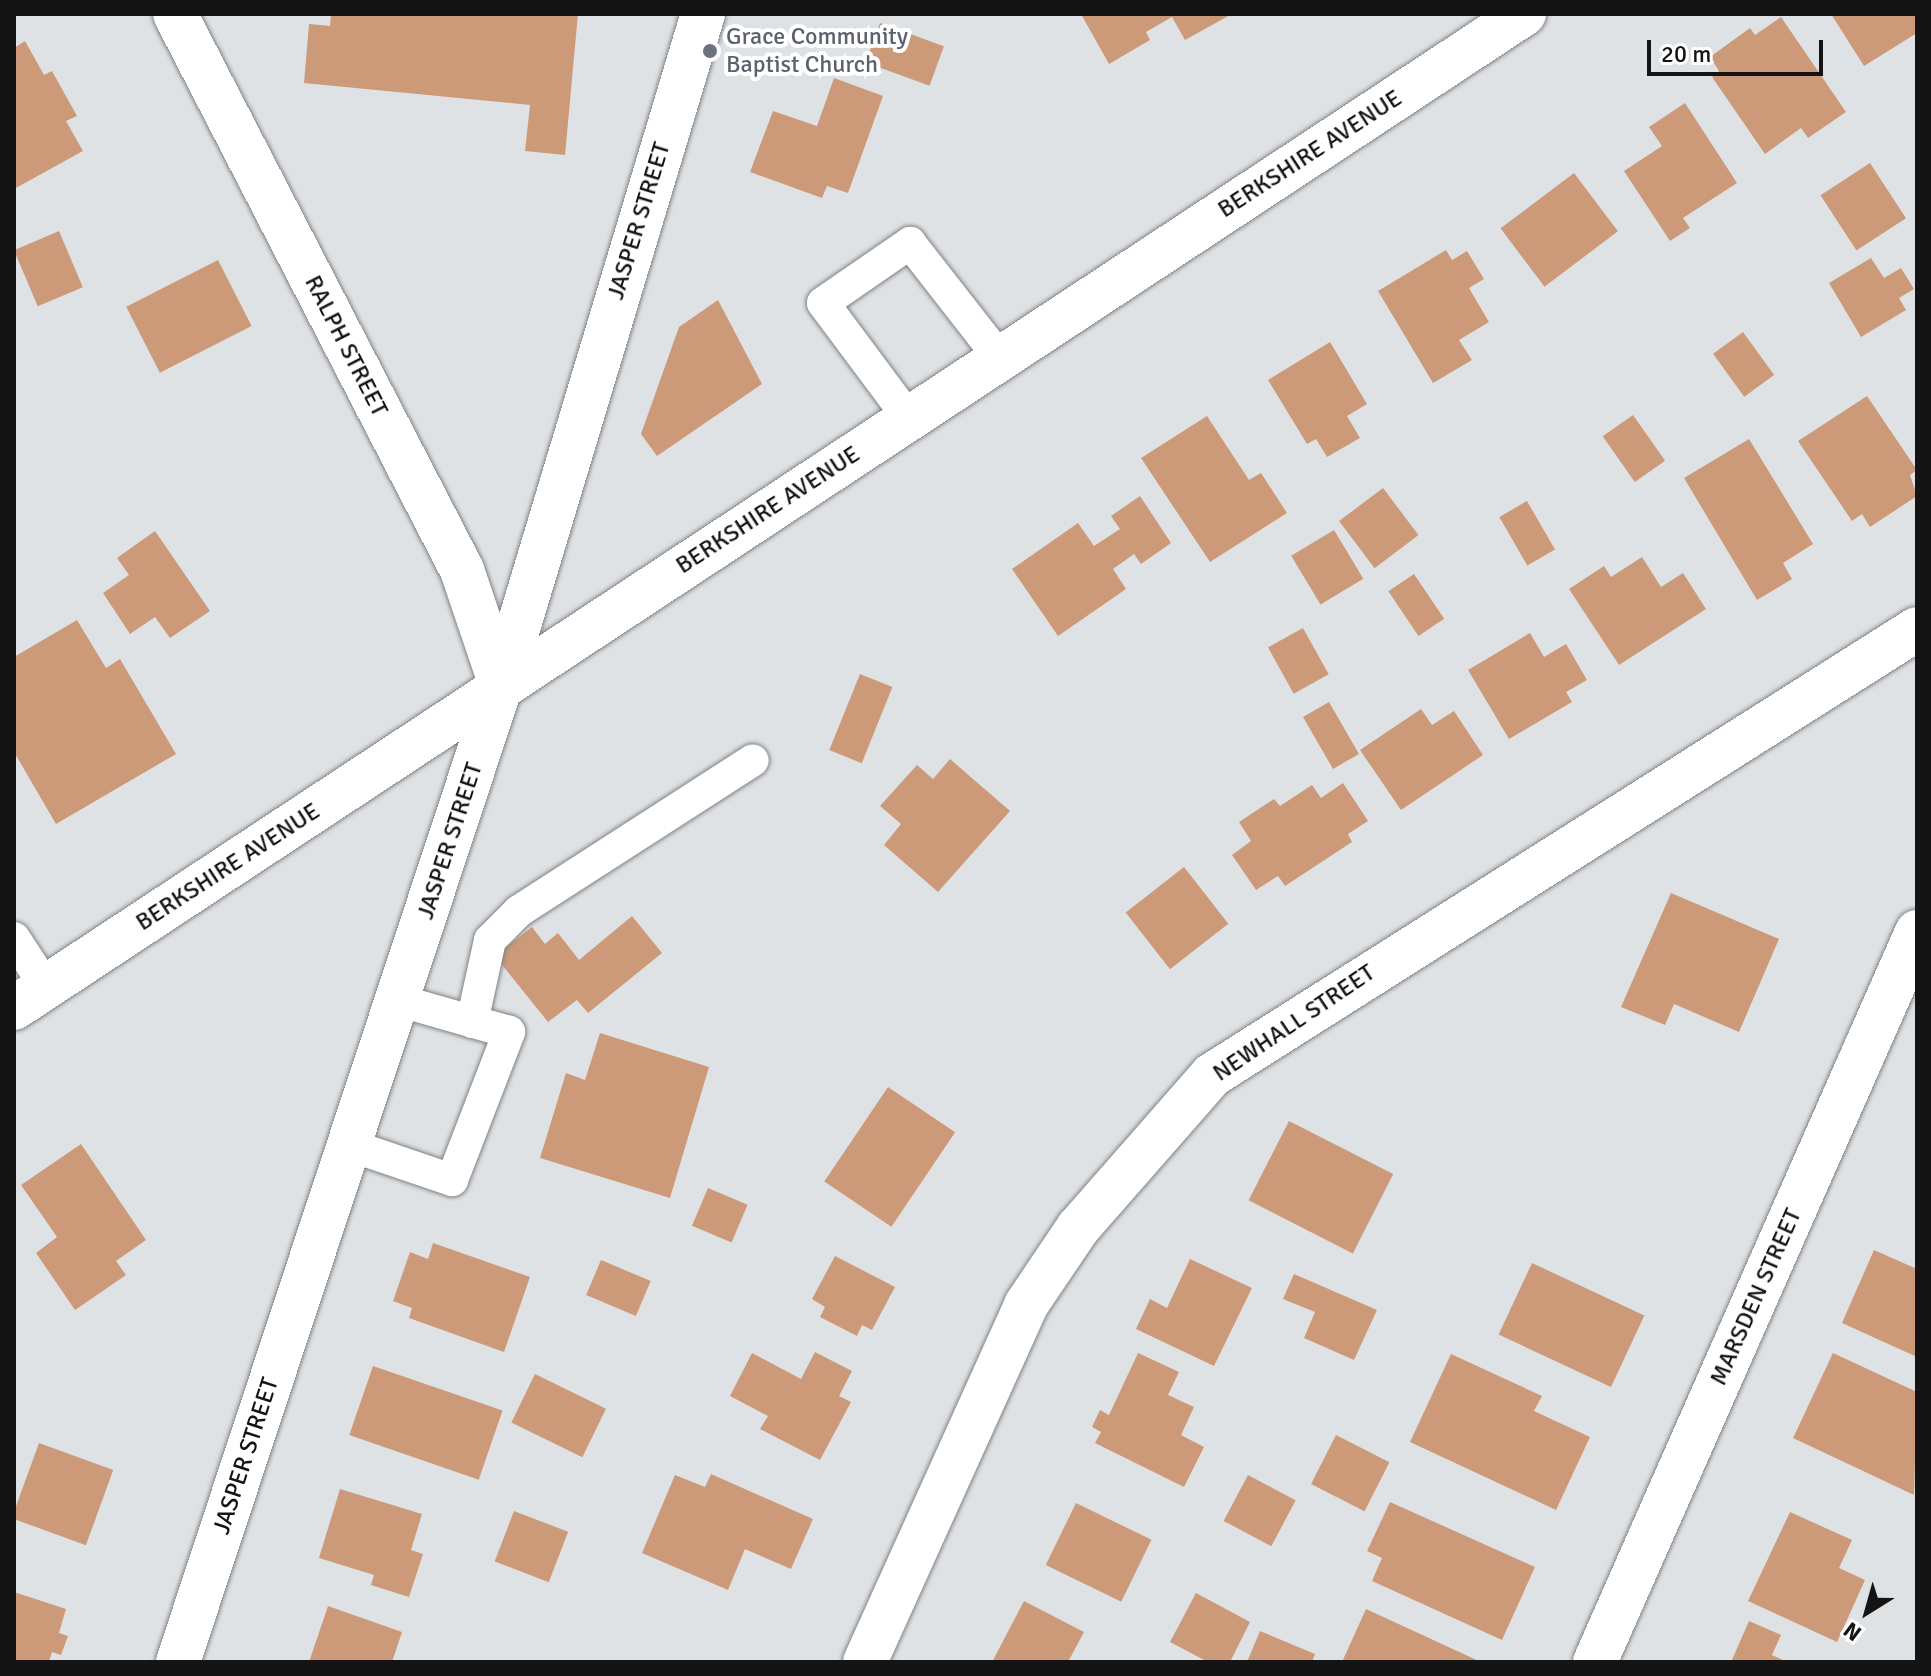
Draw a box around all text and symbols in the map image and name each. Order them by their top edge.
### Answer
place label: Grace Community Baptist Church [726,23,908,79]
scale bar [1651,24,1827,74]
text: 20 m [1661,39,1711,69]
marker: Grace Community Baptist Church [701,42,719,60]
street label: BERKSHIRE AVENUE [1213,84,1407,224]
street label: JASPER STREET [601,139,677,303]
street label: RALPH STREET [298,271,394,421]
street label: BERKSHIRE AVENUE [671,440,865,580]
street label: JASPER STREET [411,759,489,923]
street label: BERKSHIRE AVENUE [131,797,325,937]
street label: NEWHALL STREET [1208,958,1380,1088]
street label: MARSDEN STREET [1704,1204,1808,1390]
street label: JASPER STREET [207,1374,285,1538]
north arrow [1827,1572,1907,1652]
text: N [1838,1616,1866,1647]

